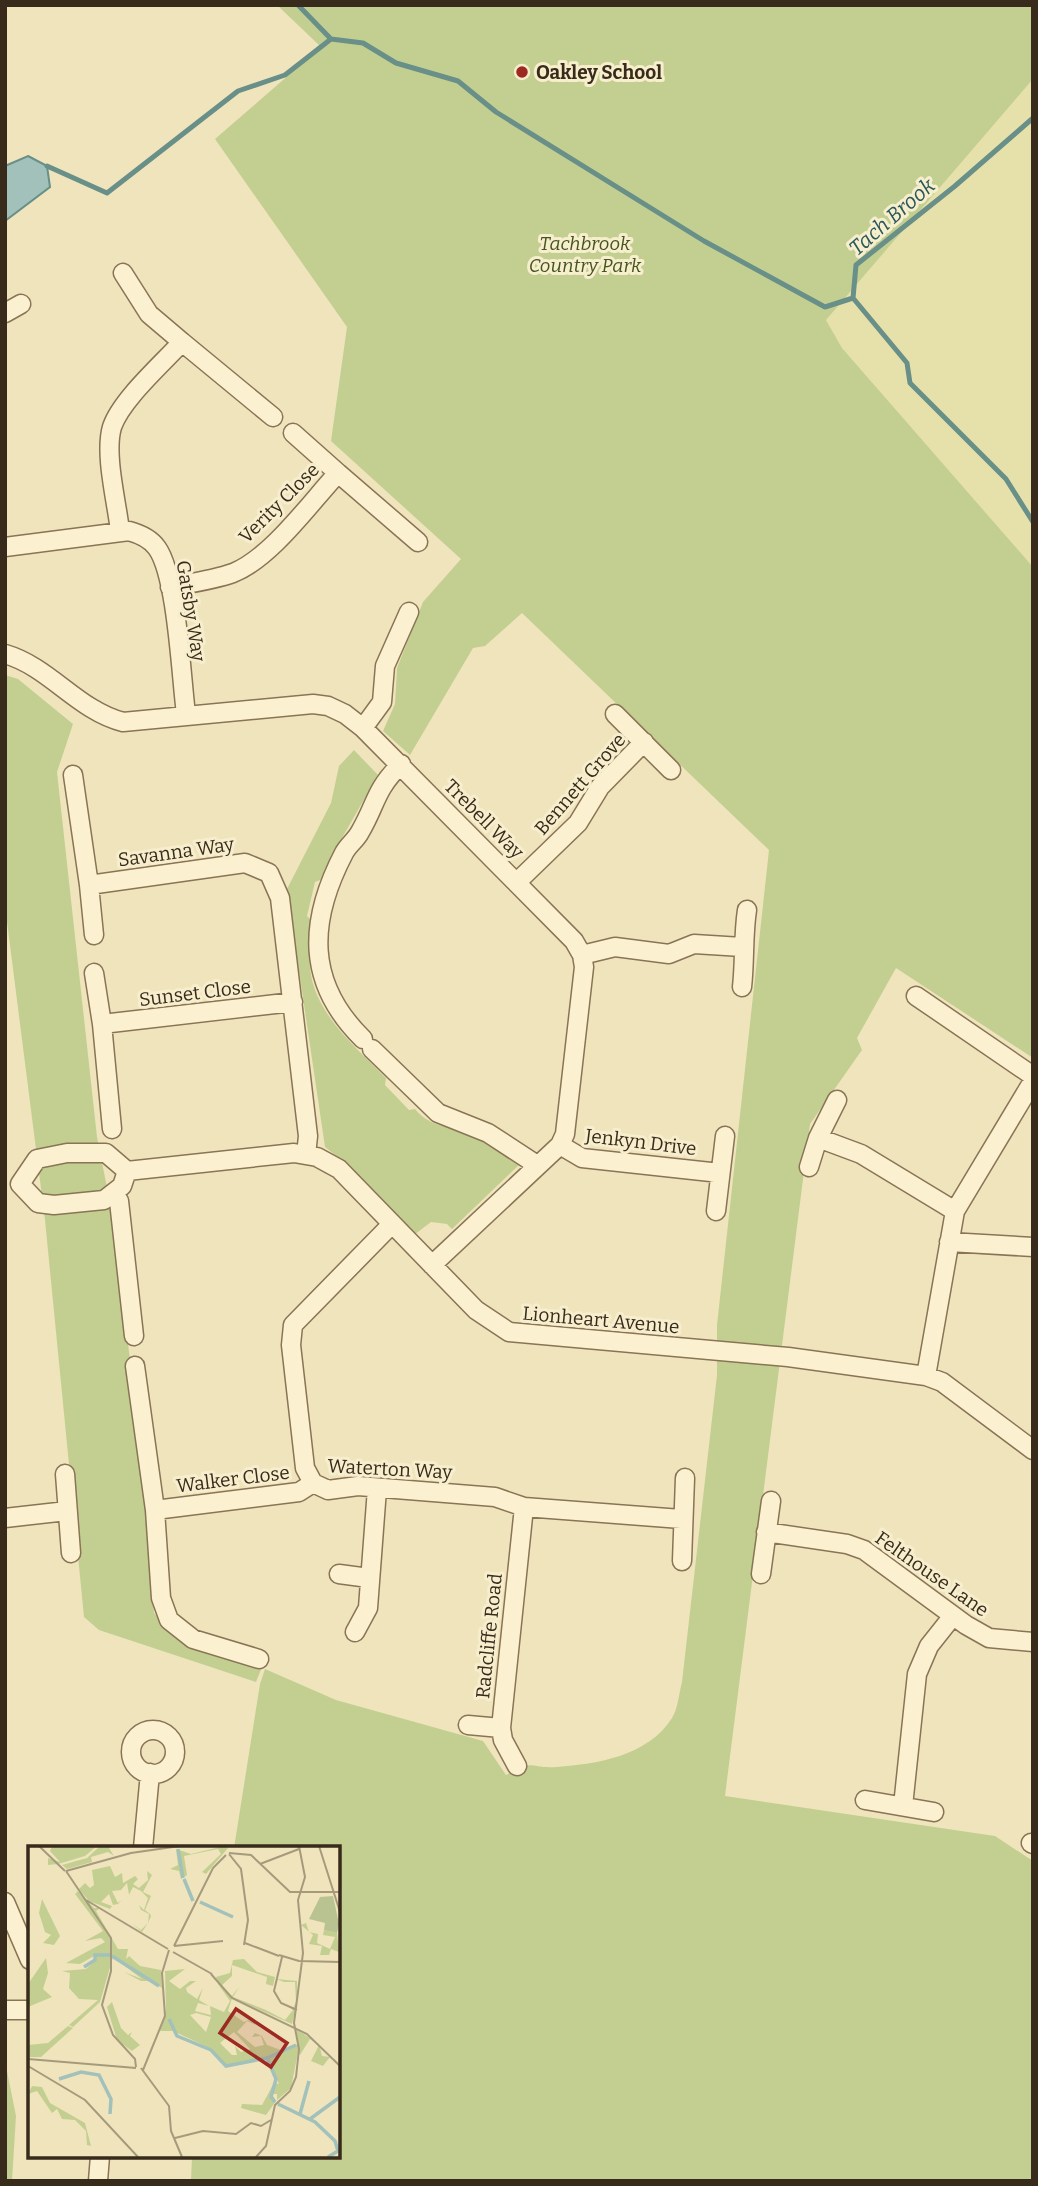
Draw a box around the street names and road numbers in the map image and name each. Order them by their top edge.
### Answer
street label: Verity Close [234,458,324,548]
street label: Gatsby Way [172,559,210,664]
street label: Bennett Grove [530,729,630,839]
street label: Trebell Way [439,774,529,864]
street label: Savanna Way [117,832,236,872]
street label: Sunset Close [138,975,252,1011]
street label: Jenkyn Drive [583,1124,698,1160]
street label: Lionheart Avenue [522,1302,680,1338]
street label: Waterton Way [327,1454,454,1484]
street label: Walker Close [175,1461,291,1497]
street label: Felthouse Lane [871,1526,993,1622]
street label: Radcliffe Road [471,1572,507,1700]

